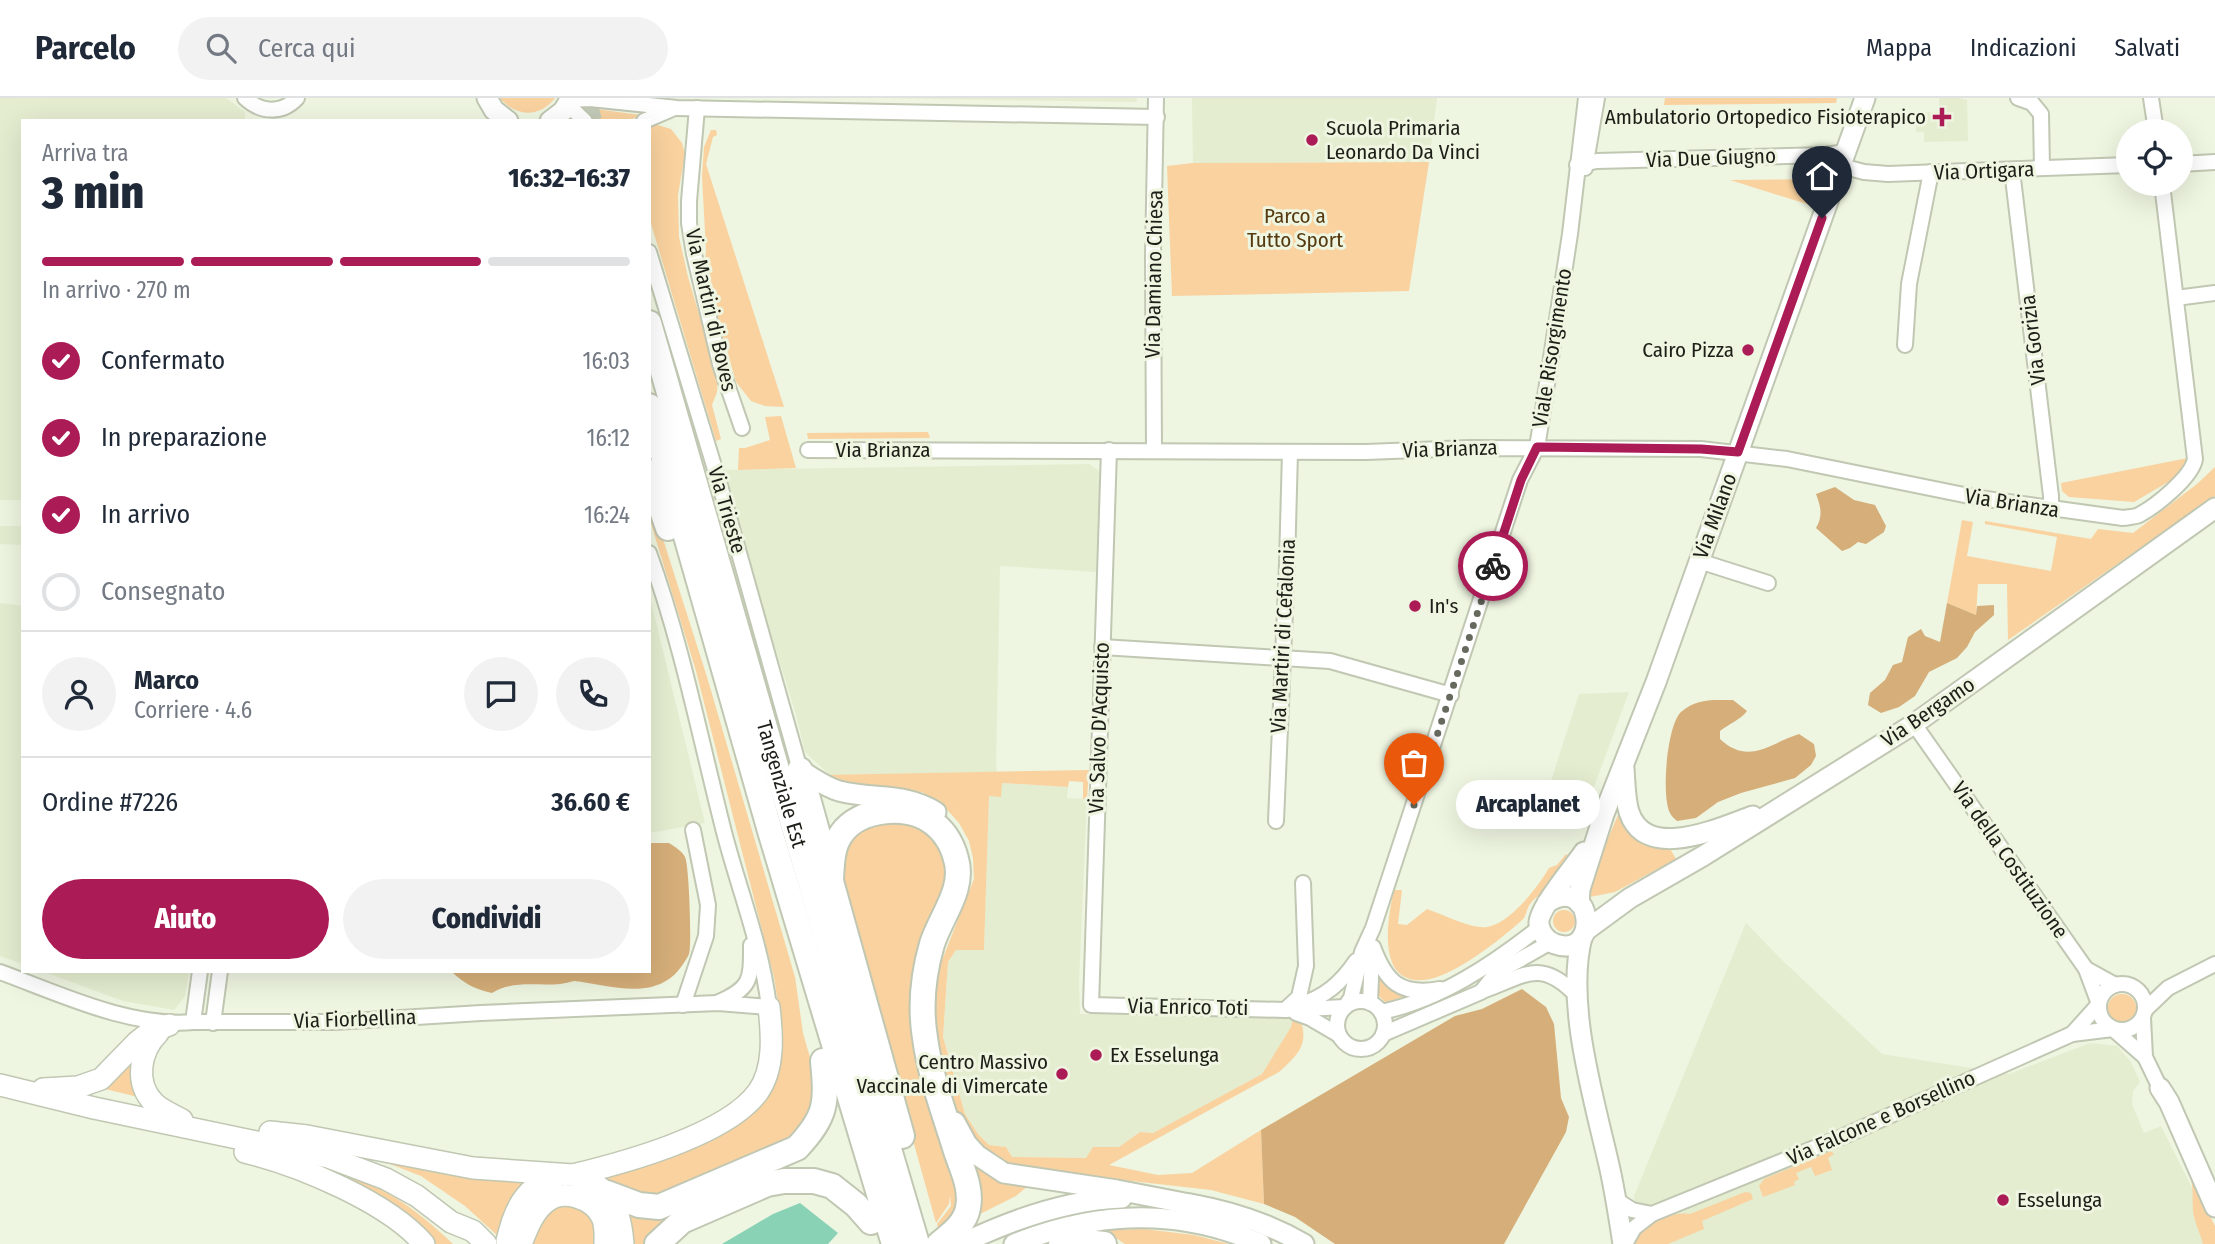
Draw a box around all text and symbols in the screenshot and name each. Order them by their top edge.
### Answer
search box [178,17,668,80]
text: Parcelo [35,28,136,68]
icon: search [202,29,240,67]
text: Cerca qui [258,33,356,64]
text: Mappa [1866,34,1932,62]
text: Indicazioni [1970,34,2076,62]
text: Salvati [2114,34,2180,62]
place label: Ambulatorio Ortopedico Fisioterapico [1605,104,1926,130]
marker: Ambulatorio Ortopedico Fisioterapico [1932,107,1952,127]
place label: Scuola Primaria Leonardo Da Vinci [1326,115,1480,165]
map controls [2116,119,2193,196]
button: locate [2116,119,2193,196]
marker: Scuola Primaria Leonardo Da Vinci [1304,132,1320,148]
text: Arriva tra [42,139,129,167]
street label: Via Due Giugno [1646,143,1776,173]
pin [1792,146,1852,218]
street label: Via Ortigara [1933,156,2035,186]
icon: home [1803,157,1841,195]
text: 16:32–16:37 [508,163,630,194]
text: 3 min [42,165,144,220]
street label: Via Damiano Chiesa [1140,189,1168,359]
park label: Parco a Tutto Sport [1247,203,1343,253]
street label: Via Martiri di Boves [680,226,742,394]
street label: Viale Risorgimento [1527,266,1577,430]
text: In arrivo · 270 m [42,276,191,304]
street label: Via Gorizia [2015,293,2051,387]
place label: Cairo Pizza [1642,337,1734,363]
icon: check [42,342,80,380]
marker: Cairo Pizza [1740,342,1756,358]
text: Confermato [101,345,225,376]
text: 16:03 [583,347,630,375]
icon: check [42,419,80,457]
text: In preparazione [101,422,267,453]
text: 16:12 [587,424,630,452]
street label: Via Brianza [1402,434,1498,464]
street label: Via Brianza [835,437,931,463]
street label: Via Trieste [702,464,752,556]
street label: Via Milano [1688,470,1742,562]
street label: Via Brianza [1963,483,2061,523]
icon: check [42,496,80,534]
text: In arrivo [101,499,190,530]
text: 16:24 [584,501,630,529]
courier [1458,531,1528,601]
street label: Via Martiri di Cefalonia [1265,538,1301,734]
icon: bike [1474,547,1512,585]
text: Consegnato [101,576,225,607]
place label: In's [1429,593,1458,619]
marker: In's [1407,598,1423,614]
street label: Via Salvo D'Acquisto [1083,642,1115,814]
button: person [42,657,116,731]
button: chat [464,657,538,731]
button: phone [556,657,630,731]
text: Marco [134,665,199,696]
street label: Via Bergamo [1876,671,1980,753]
text: Corriere · 4.6 [134,696,252,724]
street label: Tangenziale Est [751,718,812,851]
pin [1384,733,1444,805]
icon: bag [1395,744,1433,782]
street label: Via della Costituzione [1946,777,2074,943]
callout: Arcaplanet [1456,780,1600,830]
text: Ordine #7226 [42,787,178,818]
text: 36.60 € [551,787,630,818]
text: Arcaplanet [1476,790,1580,818]
button: Aiuto [42,879,329,959]
button: Condividi [343,879,630,959]
street label: Via Enrico Toti [1127,993,1249,1021]
street label: Via Fiorbellina [293,1004,417,1034]
place label: Ex Esselunga [1110,1042,1219,1068]
marker: Ex Esselunga [1088,1047,1104,1063]
place label: Centro Massivo Vaccinale di Vimercate [856,1049,1048,1099]
street label: Via Falcone e Borsellino [1783,1065,1979,1171]
marker: Centro Massivo Vaccinale di Vimercate [1054,1066,1070,1082]
place label: Esselunga [2017,1187,2102,1213]
marker: Esselunga [1995,1192,2011,1208]

